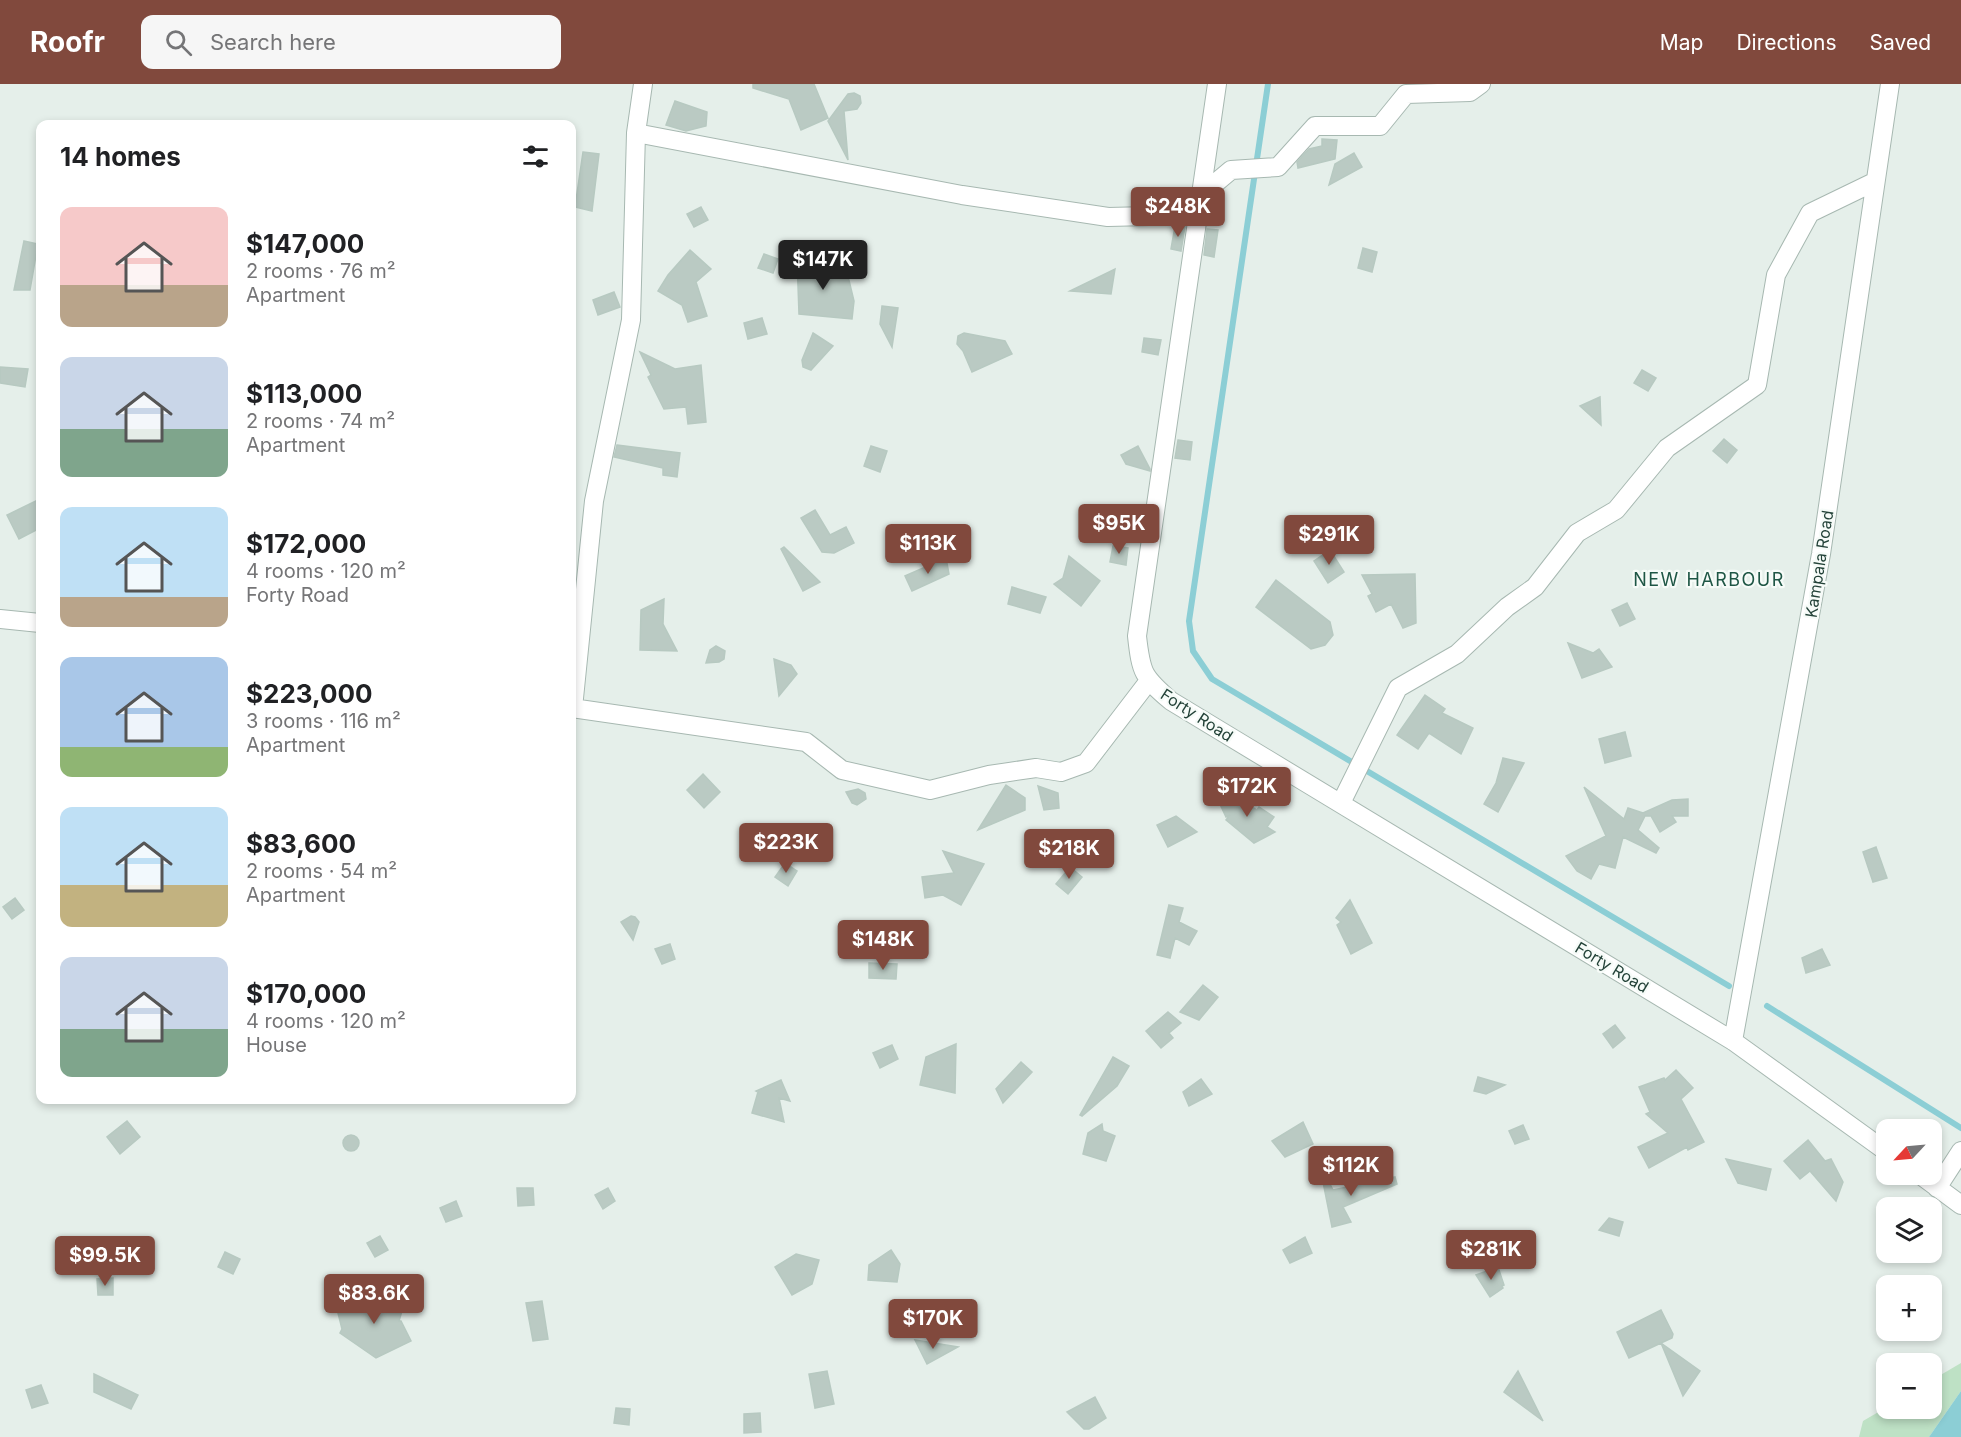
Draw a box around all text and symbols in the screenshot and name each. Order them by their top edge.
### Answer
search box [141,15,561,69]
text: Roofr [30,25,105,59]
icon: search [162,26,195,59]
text: Search here [210,29,336,55]
text: Map [1660,30,1703,55]
text: Directions [1736,30,1837,55]
text: Saved [1870,30,1931,55]
icon: filters [519,140,552,173]
text: 14 homes [60,141,181,172]
pin: $248K [1136,187,1220,238]
text: $248K [1145,194,1211,218]
text: $147,000 [246,228,364,259]
icon: home [108,231,180,303]
pin: $147K [781,240,865,291]
text: $147K [792,247,854,271]
text: 2 rooms · 76 m² [246,259,395,283]
text: Apartment [246,283,345,307]
text: $113,000 [246,378,362,409]
icon: home [108,381,180,453]
text: 2 rooms · 74 m² [246,409,395,433]
text: Apartment [246,433,345,457]
pin: $95K [1083,504,1155,555]
street label: Kampala Road [1801,509,1837,619]
text: $95K [1092,511,1146,535]
pin: $291K [1287,515,1371,566]
text: $291K [1298,522,1360,546]
pin: $113K [886,524,970,575]
text: $172,000 [246,528,366,559]
icon: home [108,531,180,603]
text: $113K [899,531,957,555]
text: 4 rooms · 120 m² [246,559,406,583]
district label: NEW HARBOUR [1633,569,1785,590]
text: Forty Road [246,583,349,607]
text: $223,000 [246,678,373,709]
icon: home [108,681,180,753]
street label: Forty Road [1157,684,1237,746]
text: 3 rooms · 116 m² [246,709,401,733]
text: Apartment [246,733,345,757]
pin: $172K [1205,767,1289,818]
text: $172K [1217,774,1277,798]
pin: $223K [744,823,828,874]
text: $83,600 [246,828,356,859]
pin: $218K [1027,829,1111,880]
text: $223K [753,830,819,854]
icon: home [108,831,180,903]
text: $218K [1038,836,1100,860]
text: 2 rooms · 54 m² [246,859,397,883]
text: Apartment [246,883,345,907]
pin: $148K [841,920,925,971]
text: $148K [852,927,914,951]
street label: Forty Road [1572,937,1652,997]
text: $170,000 [246,978,366,1009]
icon: home [108,981,180,1053]
text: 4 rooms · 120 m² [246,1009,406,1033]
text: House [246,1033,307,1057]
north arrow [1876,1119,1942,1185]
map controls [1876,1119,1942,1419]
pin: $112K [1309,1146,1393,1197]
text: $112K [1322,1153,1380,1177]
button: layers [1876,1197,1942,1263]
pin: $281K [1449,1230,1533,1281]
pin: $99.5K [56,1236,154,1287]
text: $281K [1460,1237,1522,1261]
text: $99.5K [69,1243,141,1267]
pin: $83.6K [325,1274,423,1325]
button: + [1876,1275,1942,1341]
text: $83.6K [338,1281,410,1305]
pin: $170K [891,1299,975,1350]
text: $170K [903,1306,963,1330]
button: − [1876,1353,1942,1419]

